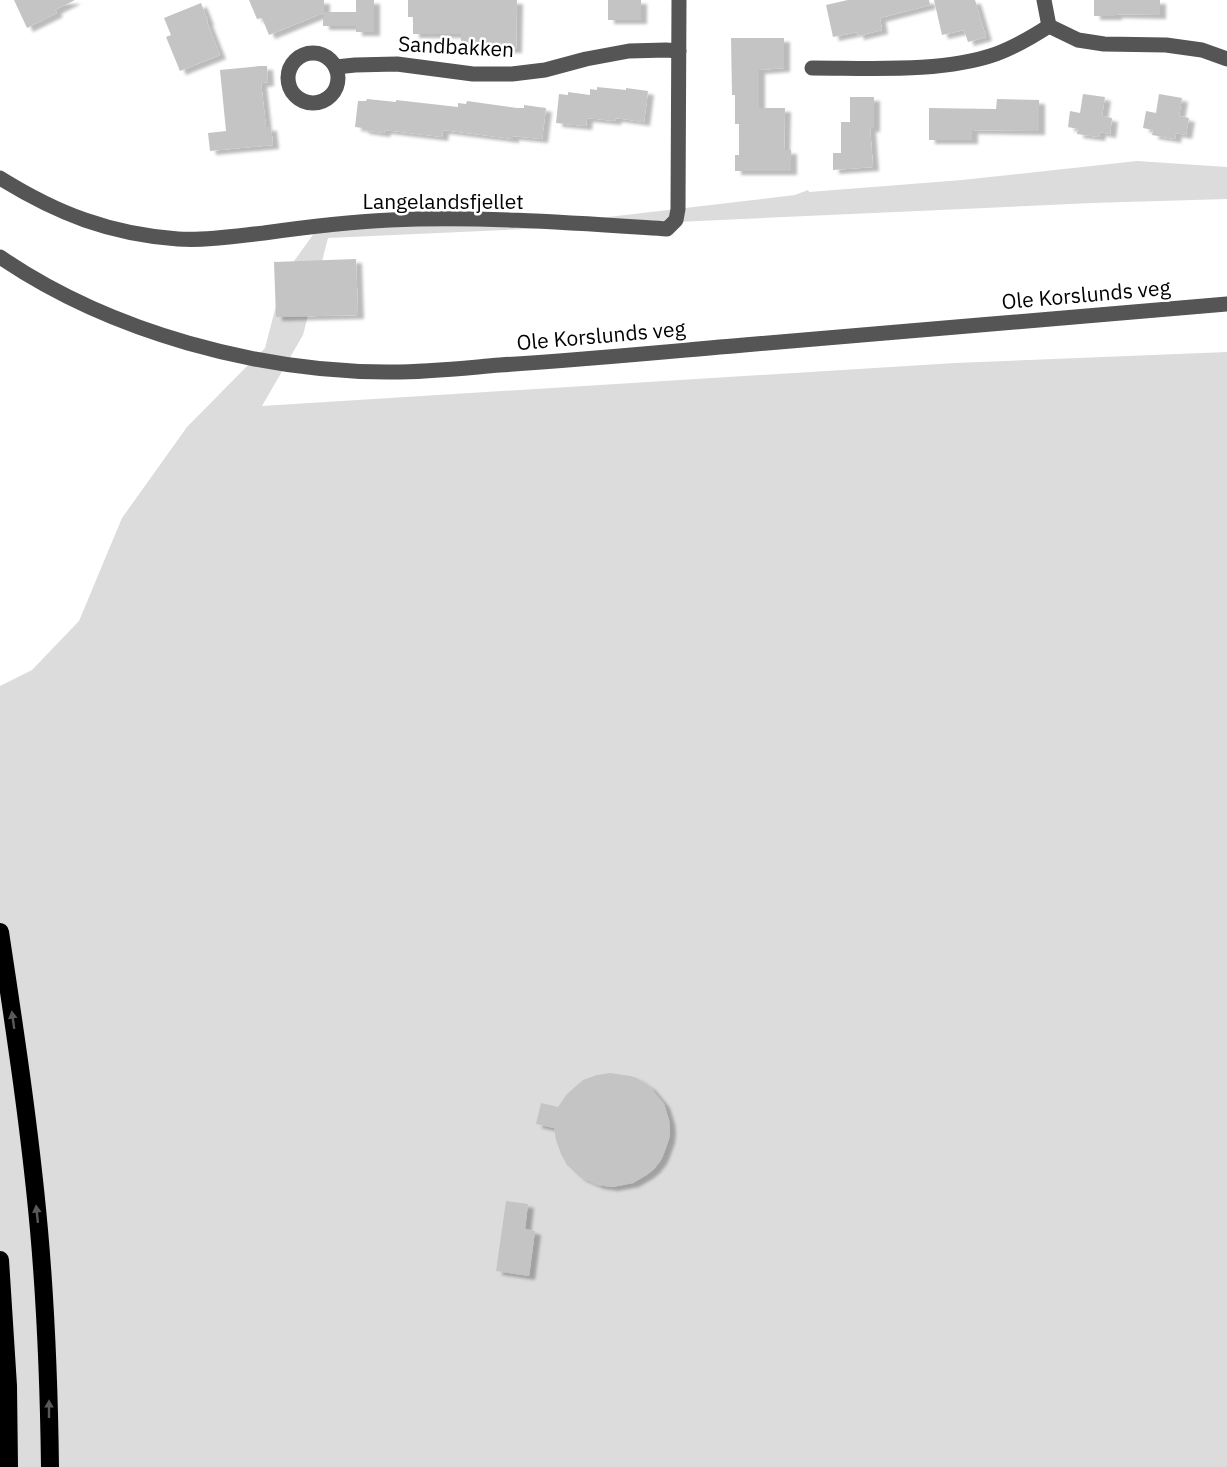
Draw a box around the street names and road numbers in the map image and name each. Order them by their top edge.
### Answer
street label: Sandbakken [397,29,515,63]
street label: Langelandsfjellet [362,187,524,215]
street label: Ole Korslunds veg [1000,273,1171,315]
street label: Ole Korslunds veg [515,314,686,356]

